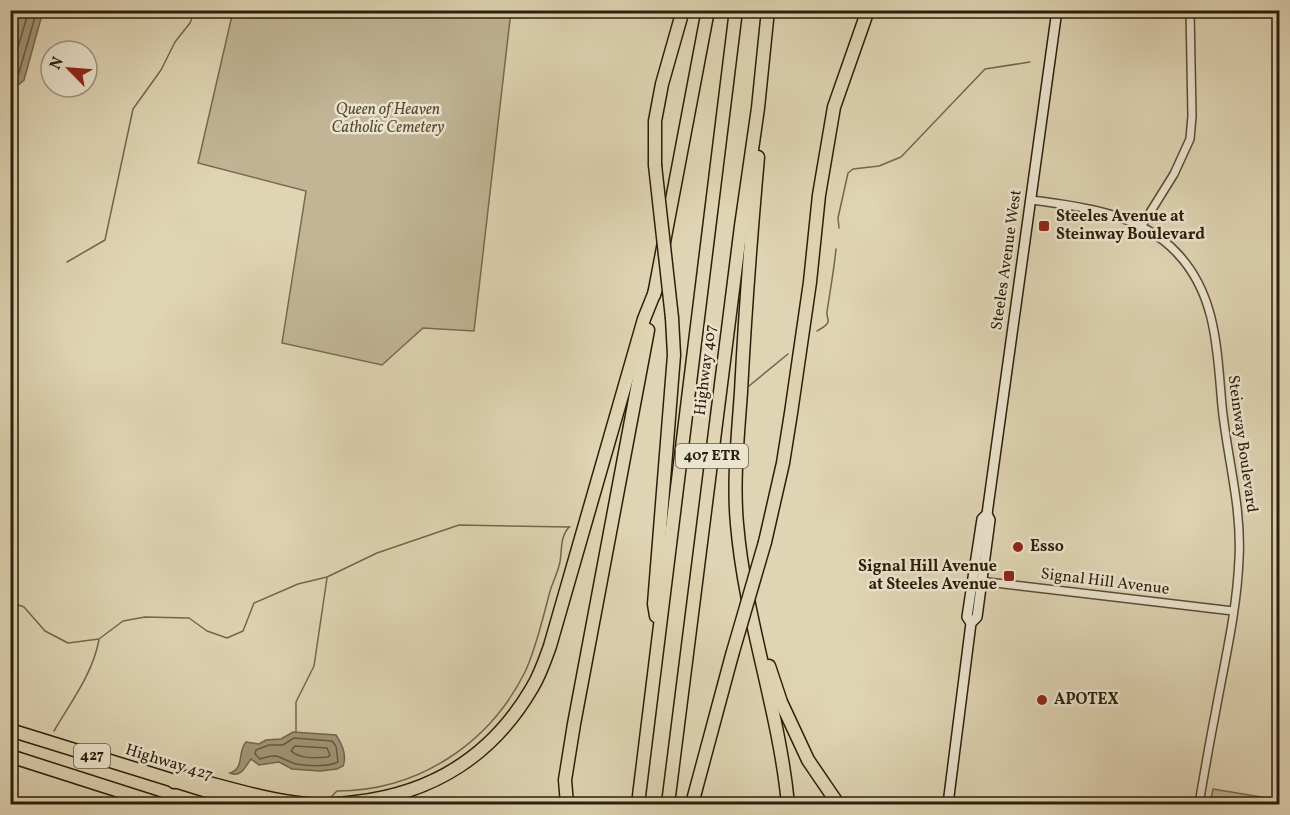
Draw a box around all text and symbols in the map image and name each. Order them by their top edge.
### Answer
north arrow [39,39,99,99]
text: N [45,53,70,73]
park label: Queen of Heaven Catholic Cemetery [331,99,445,139]
street label: Steeles Avenue West [986,188,1028,332]
place label: Steeles Avenue at Steinway Boulevard [1056,206,1205,246]
marker: Steeles Avenue at Steinway Boulevard [1037,219,1051,233]
street label: Highway 407 [689,323,723,417]
street label: Steinway Boulevard [1221,374,1263,514]
road number: 407 ETR [676,444,748,468]
place label: Esso [1030,536,1064,558]
marker: Esso [1011,540,1025,554]
place label: Signal Hill Avenue at Steeles Avenue [858,556,997,596]
street label: Signal Hill Avenue [1039,563,1171,601]
marker: Signal Hill Avenue at Steeles Avenue [1002,569,1016,583]
place label: APOTEX [1054,689,1119,711]
marker: APOTEX [1035,693,1049,707]
street label: Highway 427 [122,739,216,787]
road number: 427 [74,744,110,768]

